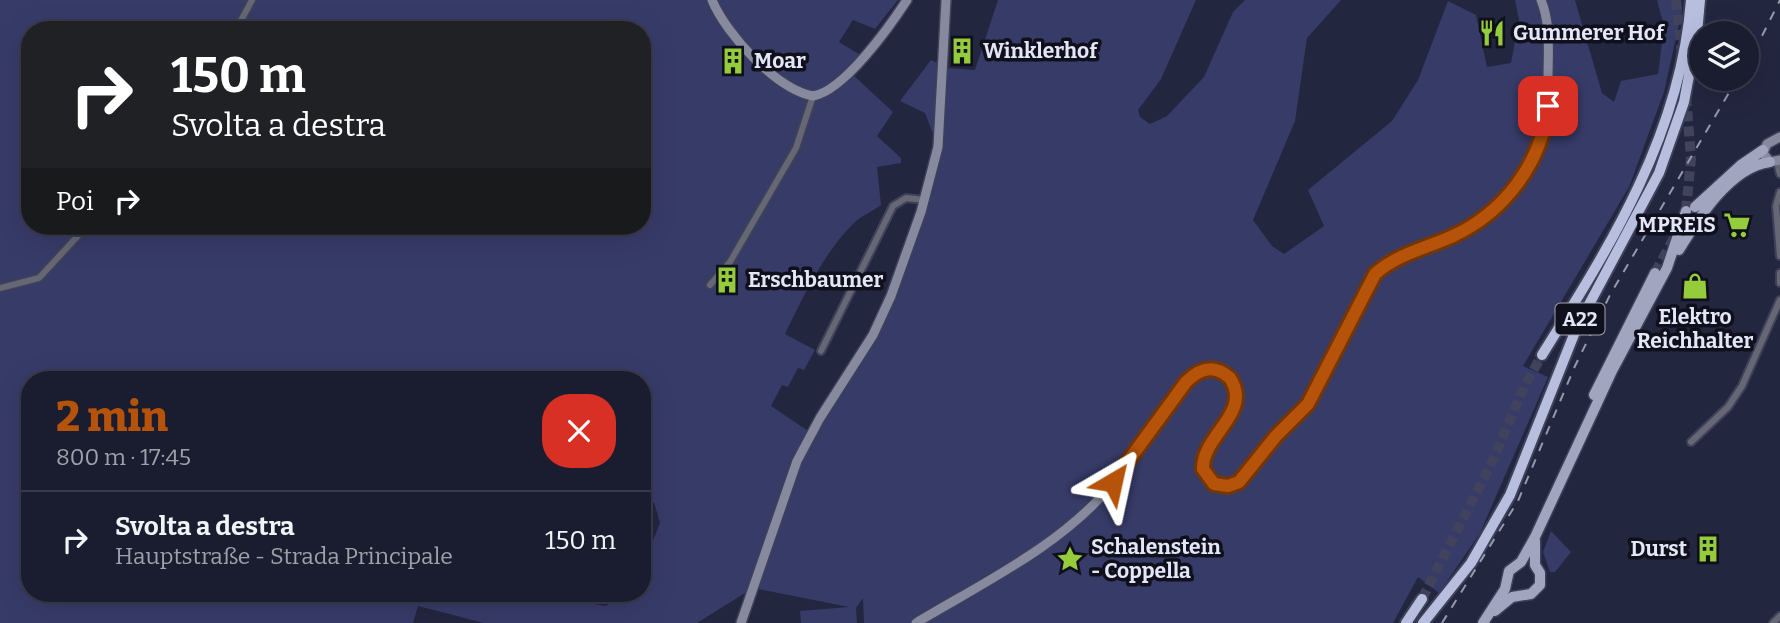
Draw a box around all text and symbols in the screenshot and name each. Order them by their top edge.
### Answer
restaurant icon: Gummerer Hof [1477,18,1507,48]
place label: Gummerer Hof [1513,20,1666,46]
map controls [1689,21,1759,91]
button: layers [1689,21,1759,91]
building icon: Winklerhof [947,36,977,66]
place label: Winklerhof [983,38,1099,64]
text: 150 m [171,46,306,105]
building icon: Moar [718,46,748,76]
place label: Moar [754,48,806,74]
icon: right [56,49,147,140]
pin [1518,76,1578,136]
icon: arrive [1529,87,1567,125]
text: Svolta a destra [171,106,386,144]
icon: right [108,182,146,220]
text: Poi [56,186,94,217]
supermarket icon: MPREIS [1722,210,1752,240]
place label: MPREIS [1639,212,1716,238]
building icon: Erschbaumer [712,265,742,295]
place label: Erschbaumer [748,267,884,293]
shop icon: Elektro Reichhalter [1680,271,1710,301]
road number: A22 [1556,304,1604,334]
place label: Elektro Reichhalter [1637,304,1754,354]
text: 2 min [56,392,168,442]
button: close [542,394,616,468]
text: 800 m · 17:45 [56,443,191,471]
position arrow [1076,445,1150,519]
text: Svolta a destra [115,511,294,542]
icon: right [56,521,94,559]
text: 150 m [545,525,616,556]
place label: Schalenstein - Coppella [1091,534,1221,584]
building icon: Durst [1693,534,1723,564]
place label: Durst [1631,536,1688,562]
text: Hauptstraße - Strada Principale [115,542,453,570]
place icon: Schalenstein - Coppella [1055,544,1085,574]

